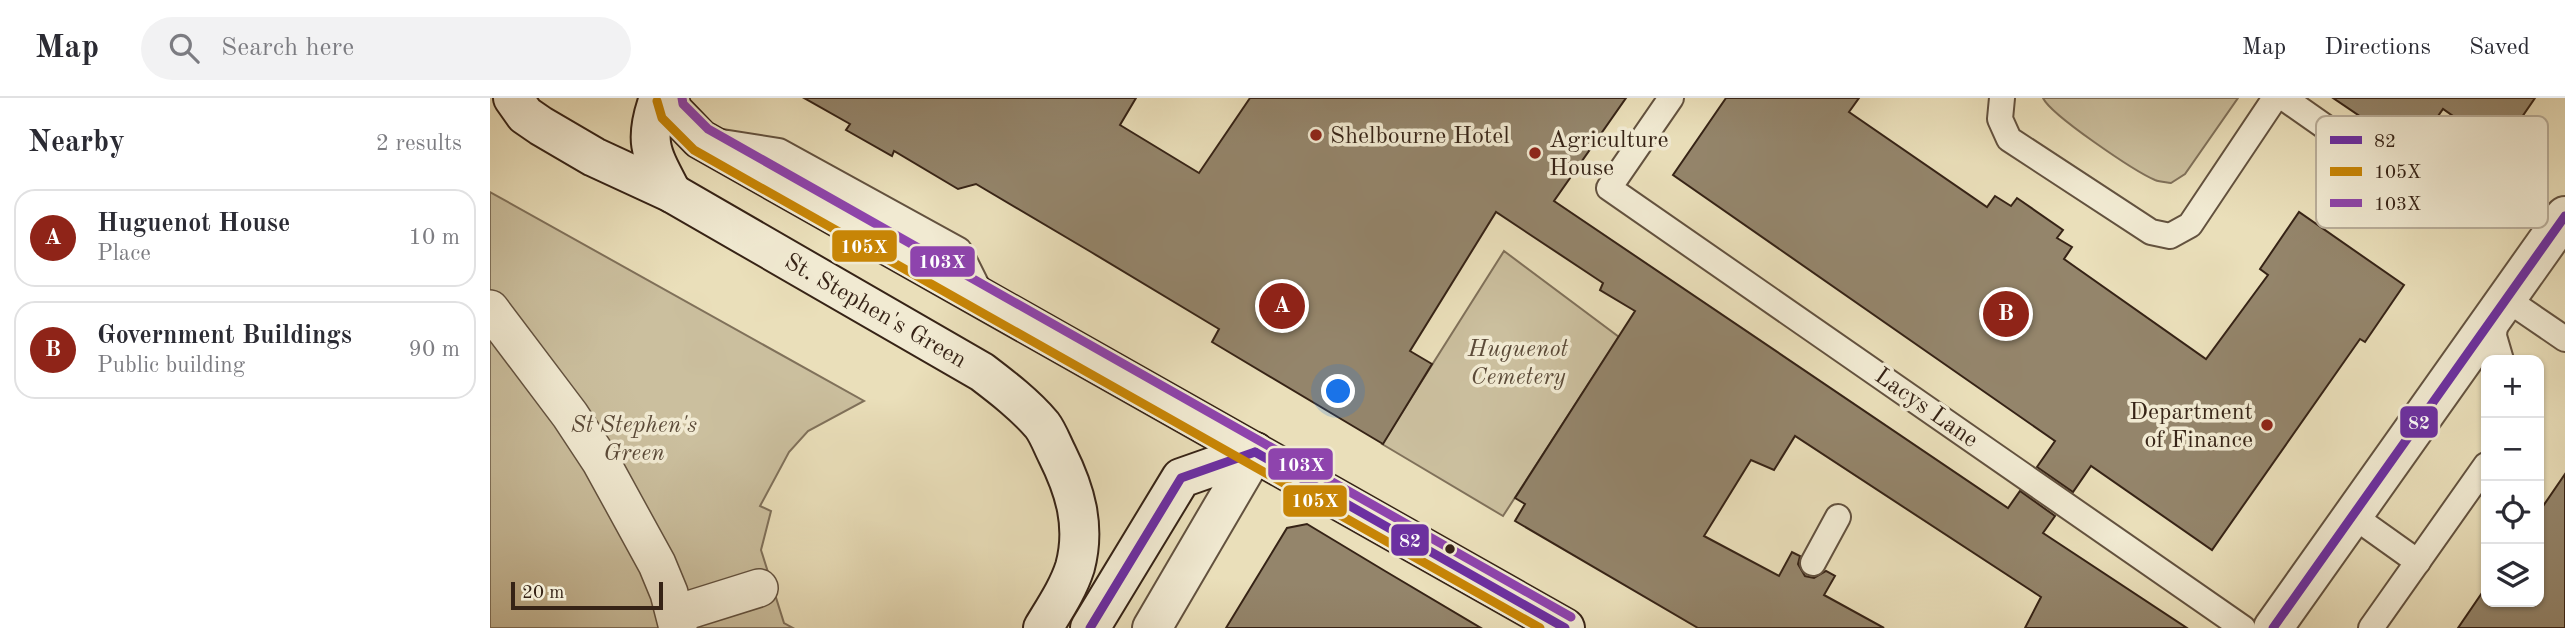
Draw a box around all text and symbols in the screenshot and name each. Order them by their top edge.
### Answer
search box [141,17,631,80]
icon: search [165,29,203,67]
text: Map [35,32,99,65]
text: Search here [221,35,354,61]
text: Map [2242,36,2286,60]
text: Directions [2324,36,2431,60]
text: Saved [2469,36,2530,60]
legend [2316,116,2548,228]
place label: Shelbourne Hotel [1330,125,1510,149]
marker: Shelbourne Hotel [1308,127,1324,143]
text: Nearby [28,128,125,158]
place label: Agriculture House [1549,129,1668,181]
text: 2 results [376,132,462,155]
text: 82 [2374,133,2396,152]
marker: Agriculture House [1527,145,1543,161]
text: 105X [2374,164,2421,183]
text: 103X [2374,196,2421,215]
text: Huguenot House [97,211,290,237]
text: A [44,226,62,249]
text: 10 m [409,226,460,249]
line badge: 105X [831,229,898,263]
text: 105X [840,239,888,258]
text: Place [97,242,151,265]
line badge: 103X [909,245,976,278]
street label: St. Stephen's Green [780,250,970,374]
text: 103X [918,254,966,273]
pin: A [1259,280,1305,332]
pin: B [1983,288,2029,340]
text: Government Buildings [97,323,352,349]
text: B [45,338,61,361]
text: 90 m [409,338,460,361]
park label: Huguenot Cemetery [1467,338,1569,390]
text: Public building [97,354,245,377]
map controls [2481,355,2544,607]
button: + [2481,355,2544,418]
street label: Lacys Lane [1870,364,1982,453]
your location [1321,374,1355,408]
place label: Department of Finance [2129,401,2253,453]
line badge: 82 [2399,405,2439,439]
park label: St Stephen's Green [571,414,697,466]
text: 82 [2408,415,2430,434]
marker: Department of Finance [2259,417,2275,433]
button: − [2481,418,2544,481]
line badge: 103X [1267,447,1334,481]
text: 103X [1277,457,1325,476]
button: locate [2481,481,2544,544]
line badge: 105X [1282,484,1348,518]
text: 105X [1291,493,1339,512]
line badge: 82 [1390,523,1430,557]
text: 82 [1399,533,1421,552]
unlabelled marker [1443,542,1457,556]
button: layers [2481,544,2544,607]
scale bar [511,579,663,611]
text: 20 m [522,584,564,603]

